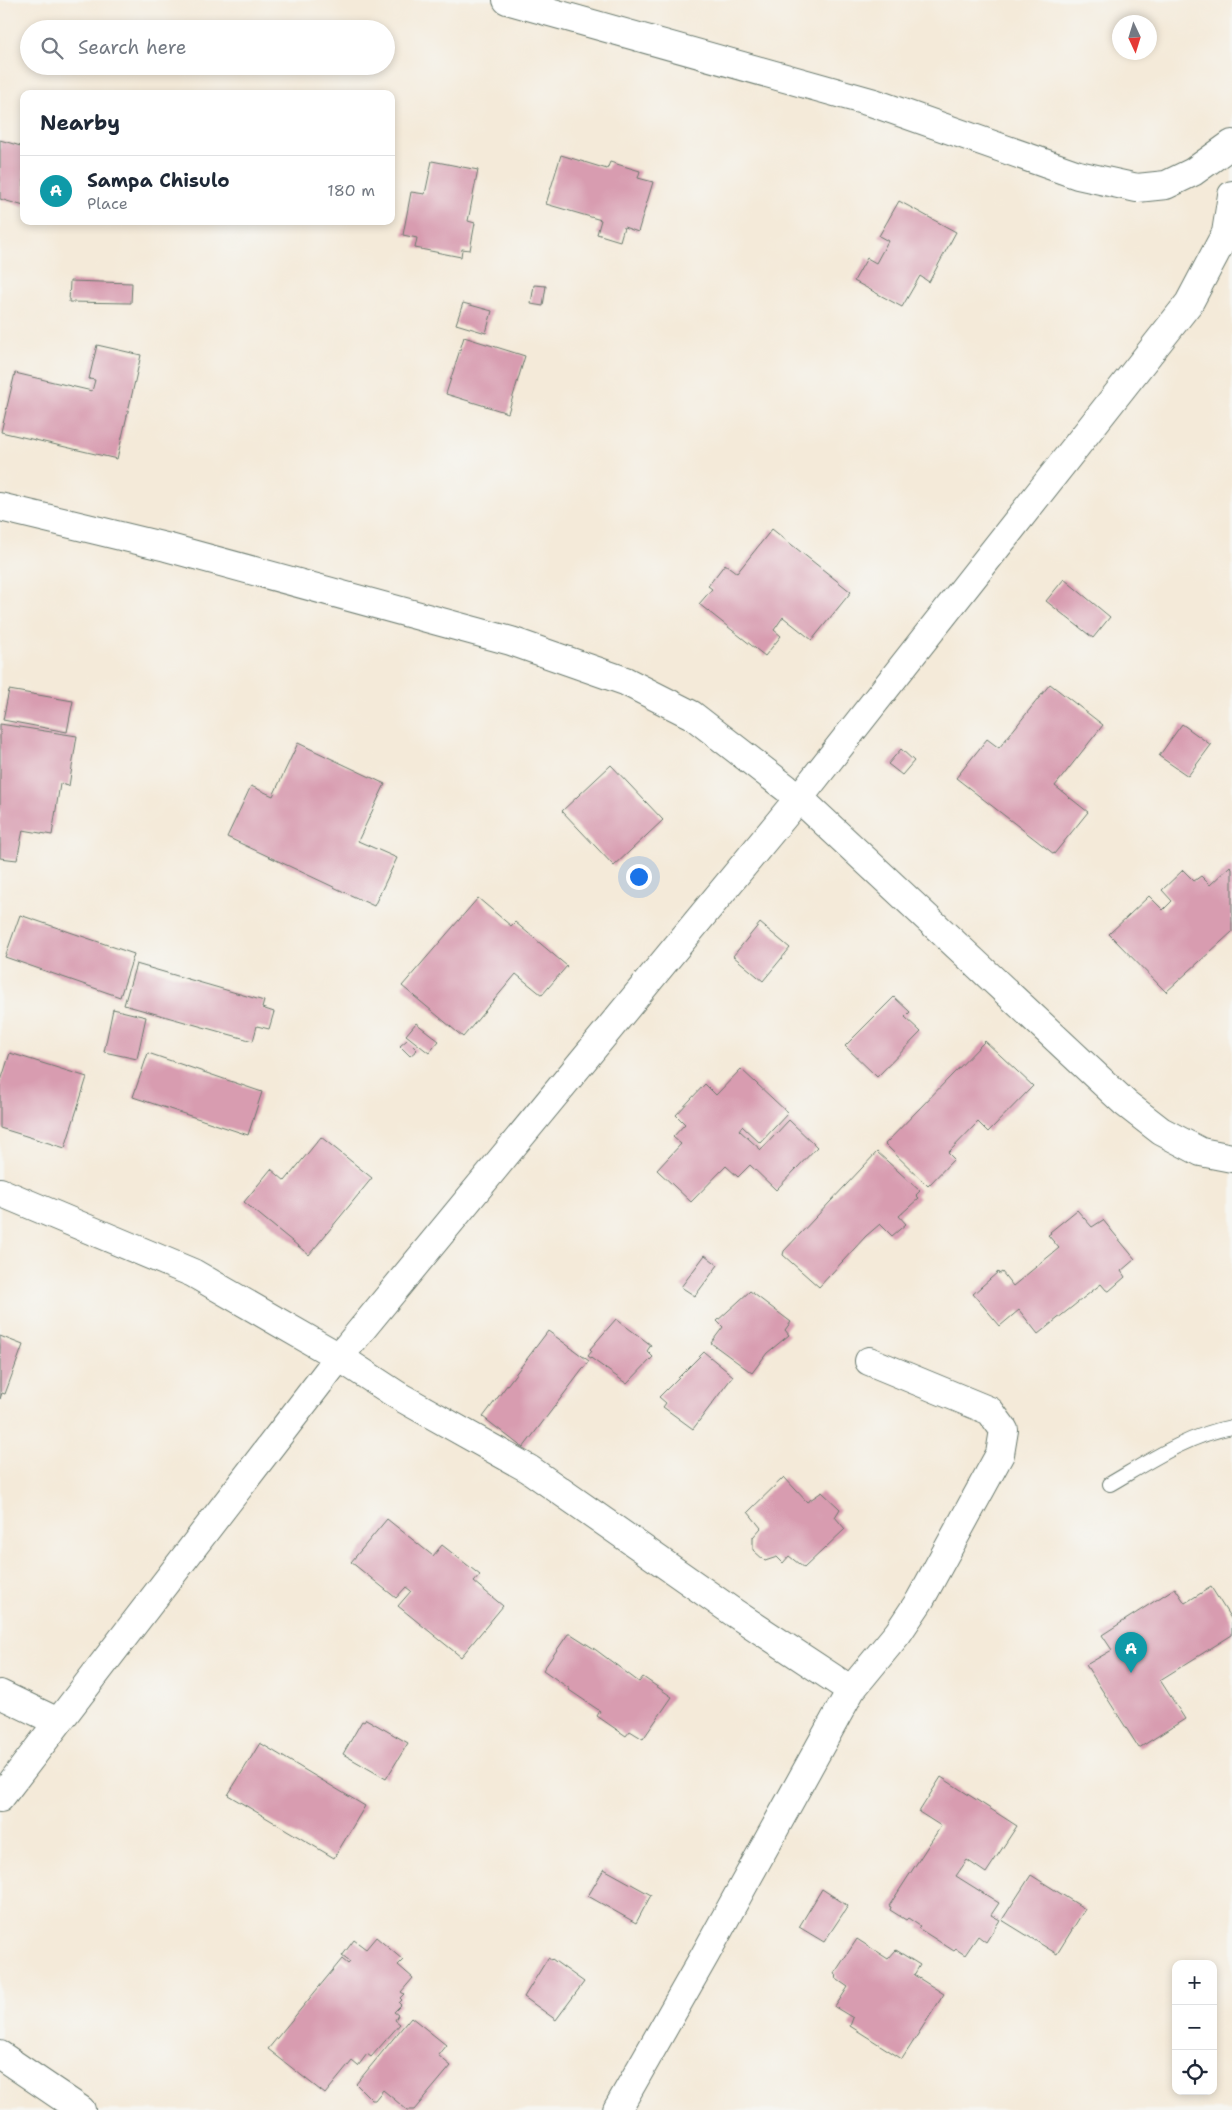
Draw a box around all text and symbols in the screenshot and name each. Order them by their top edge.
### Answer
north arrow [1112,15,1157,60]
search box [20,20,395,75]
icon: search [38,34,66,62]
text: Search here [78,35,187,60]
text: Nearby [40,109,120,137]
text: Sampa Chisulo [87,168,230,193]
text: A [50,180,62,201]
text: 180 m [327,180,375,201]
text: Place [87,193,128,214]
your location [626,864,652,890]
pin: A [1115,1632,1147,1673]
map controls [1172,1960,1217,2095]
button: + [1172,1960,1217,2005]
button: − [1172,2005,1217,2050]
button: locate [1172,2050,1217,2095]

